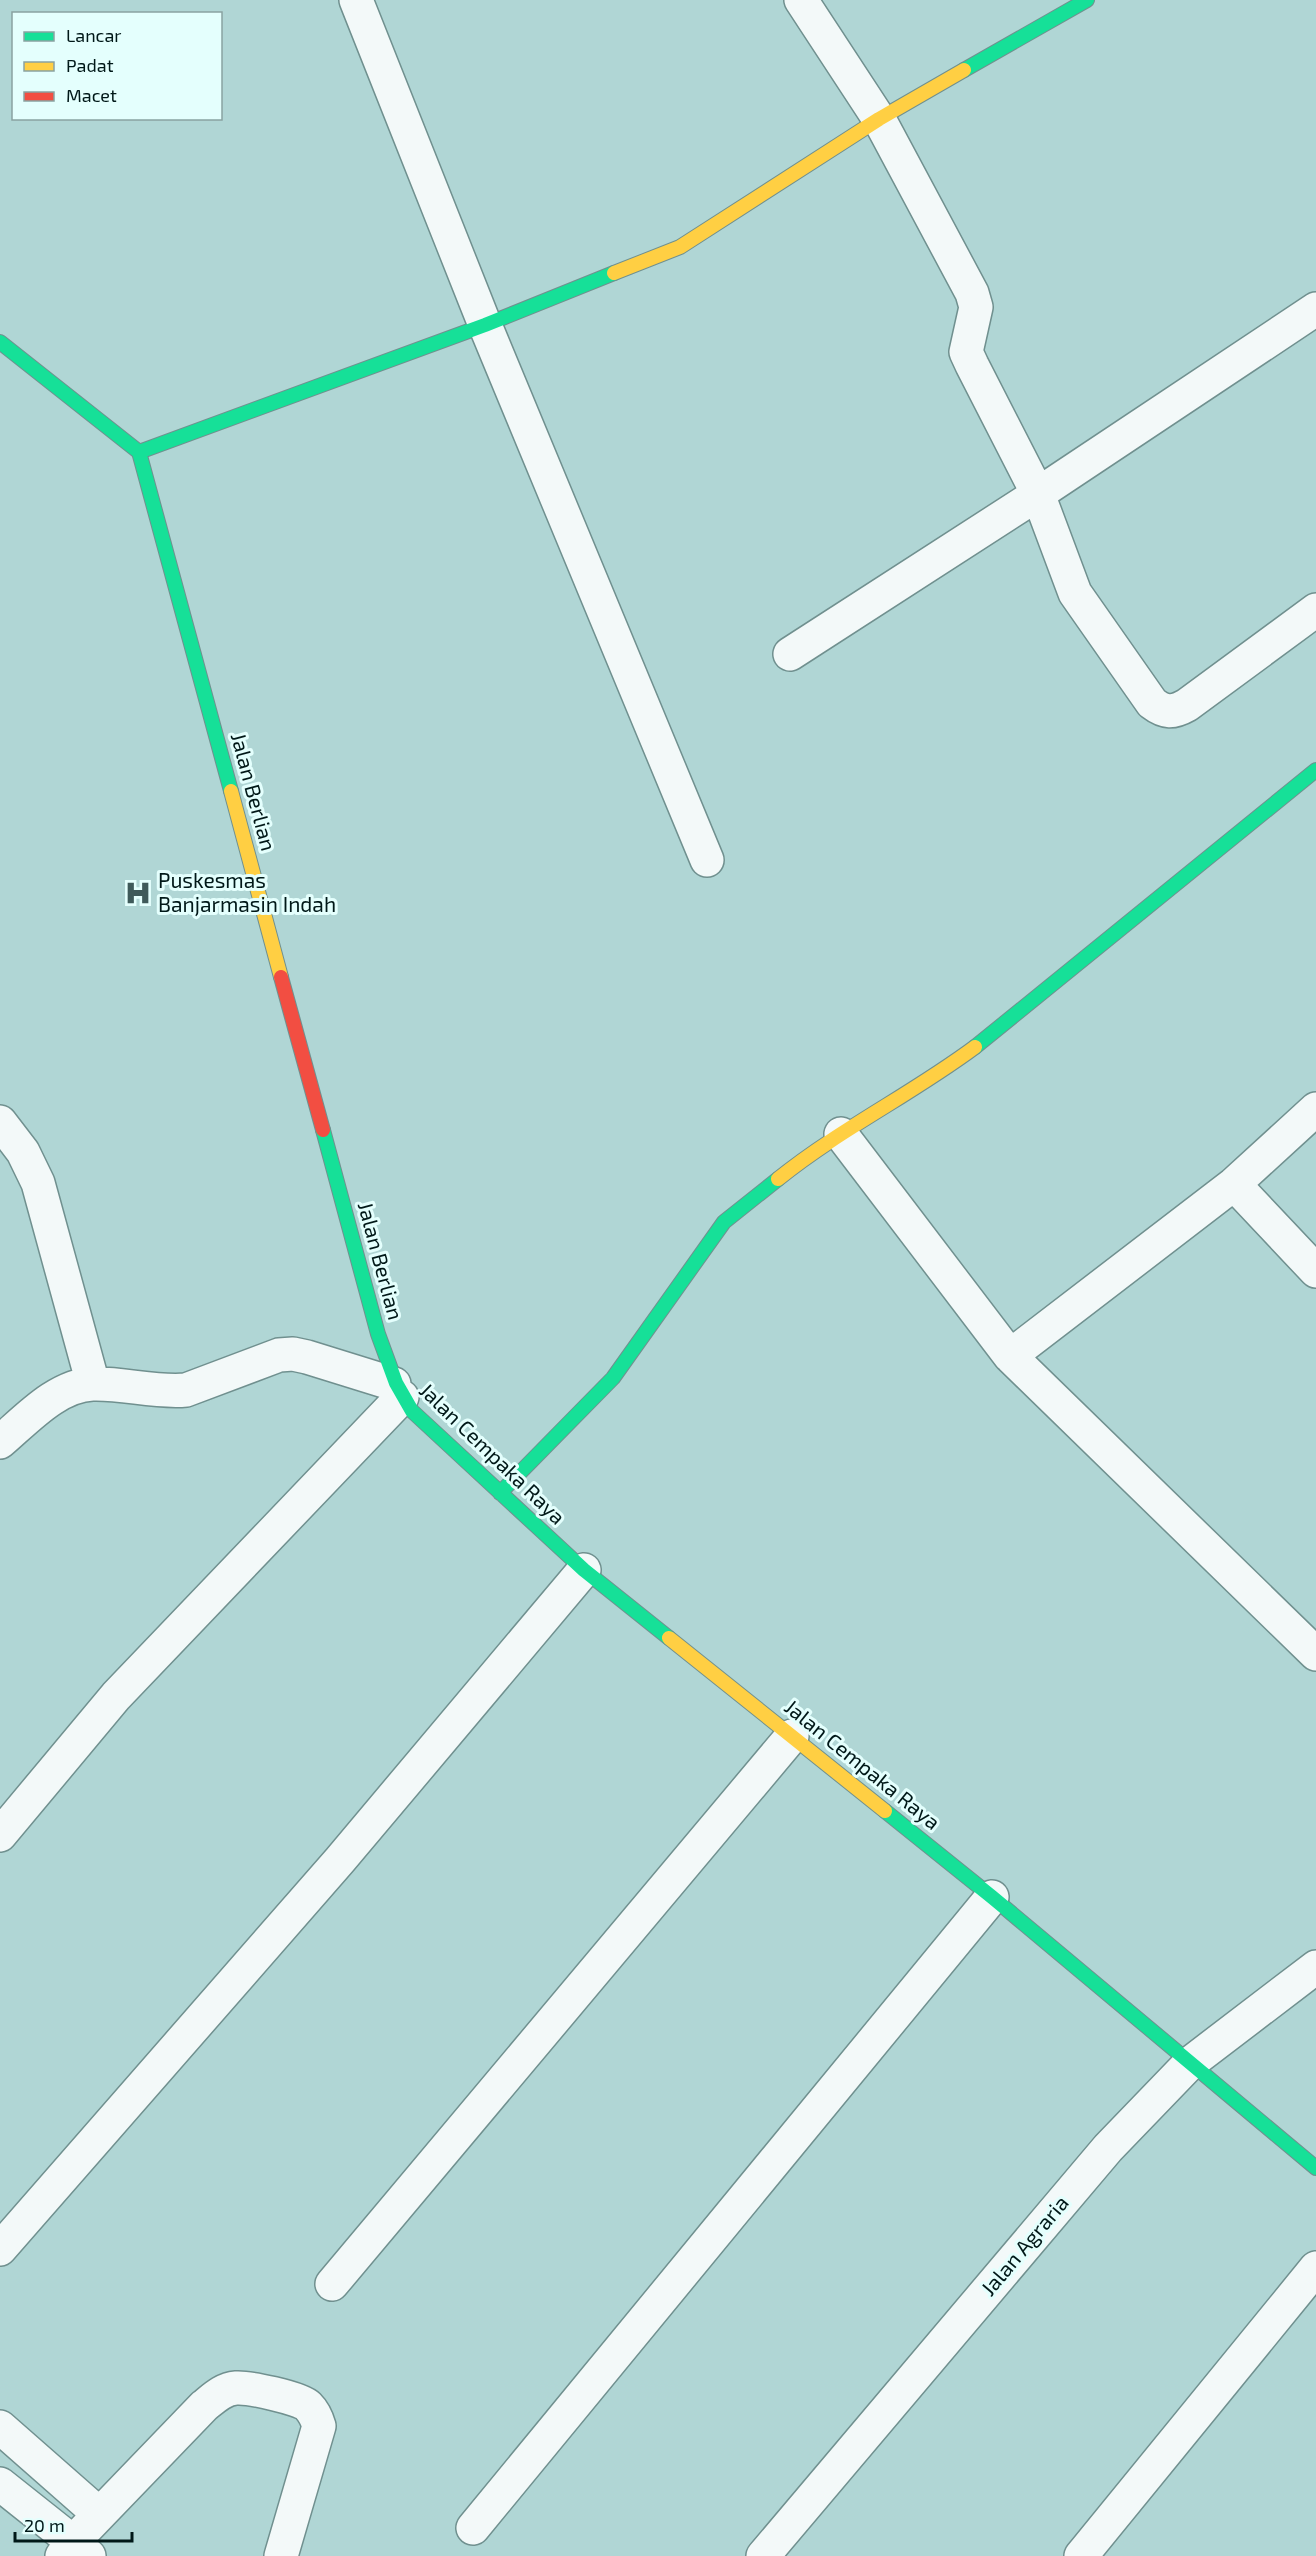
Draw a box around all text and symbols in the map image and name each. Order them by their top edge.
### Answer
legend [12,12,222,120]
text: Lancar [66,24,122,46]
text: Padat [66,54,114,76]
text: Macet [66,84,117,106]
street label: Jalan Berlian [227,730,282,853]
place label: Puskesmas Banjarmasin Indah [158,867,336,917]
hospital icon: Puskesmas Banjarmasin Indah [123,878,153,908]
street label: Jalan Berlian [354,1199,409,1322]
street label: Jalan Cempaka Raya [415,1377,571,1529]
street label: Jalan Cempaka Raya [780,1694,946,1834]
street label: Jalan Agraria [975,2190,1073,2300]
scale bar [15,2505,132,2543]
text: 20 m [24,2514,65,2536]

